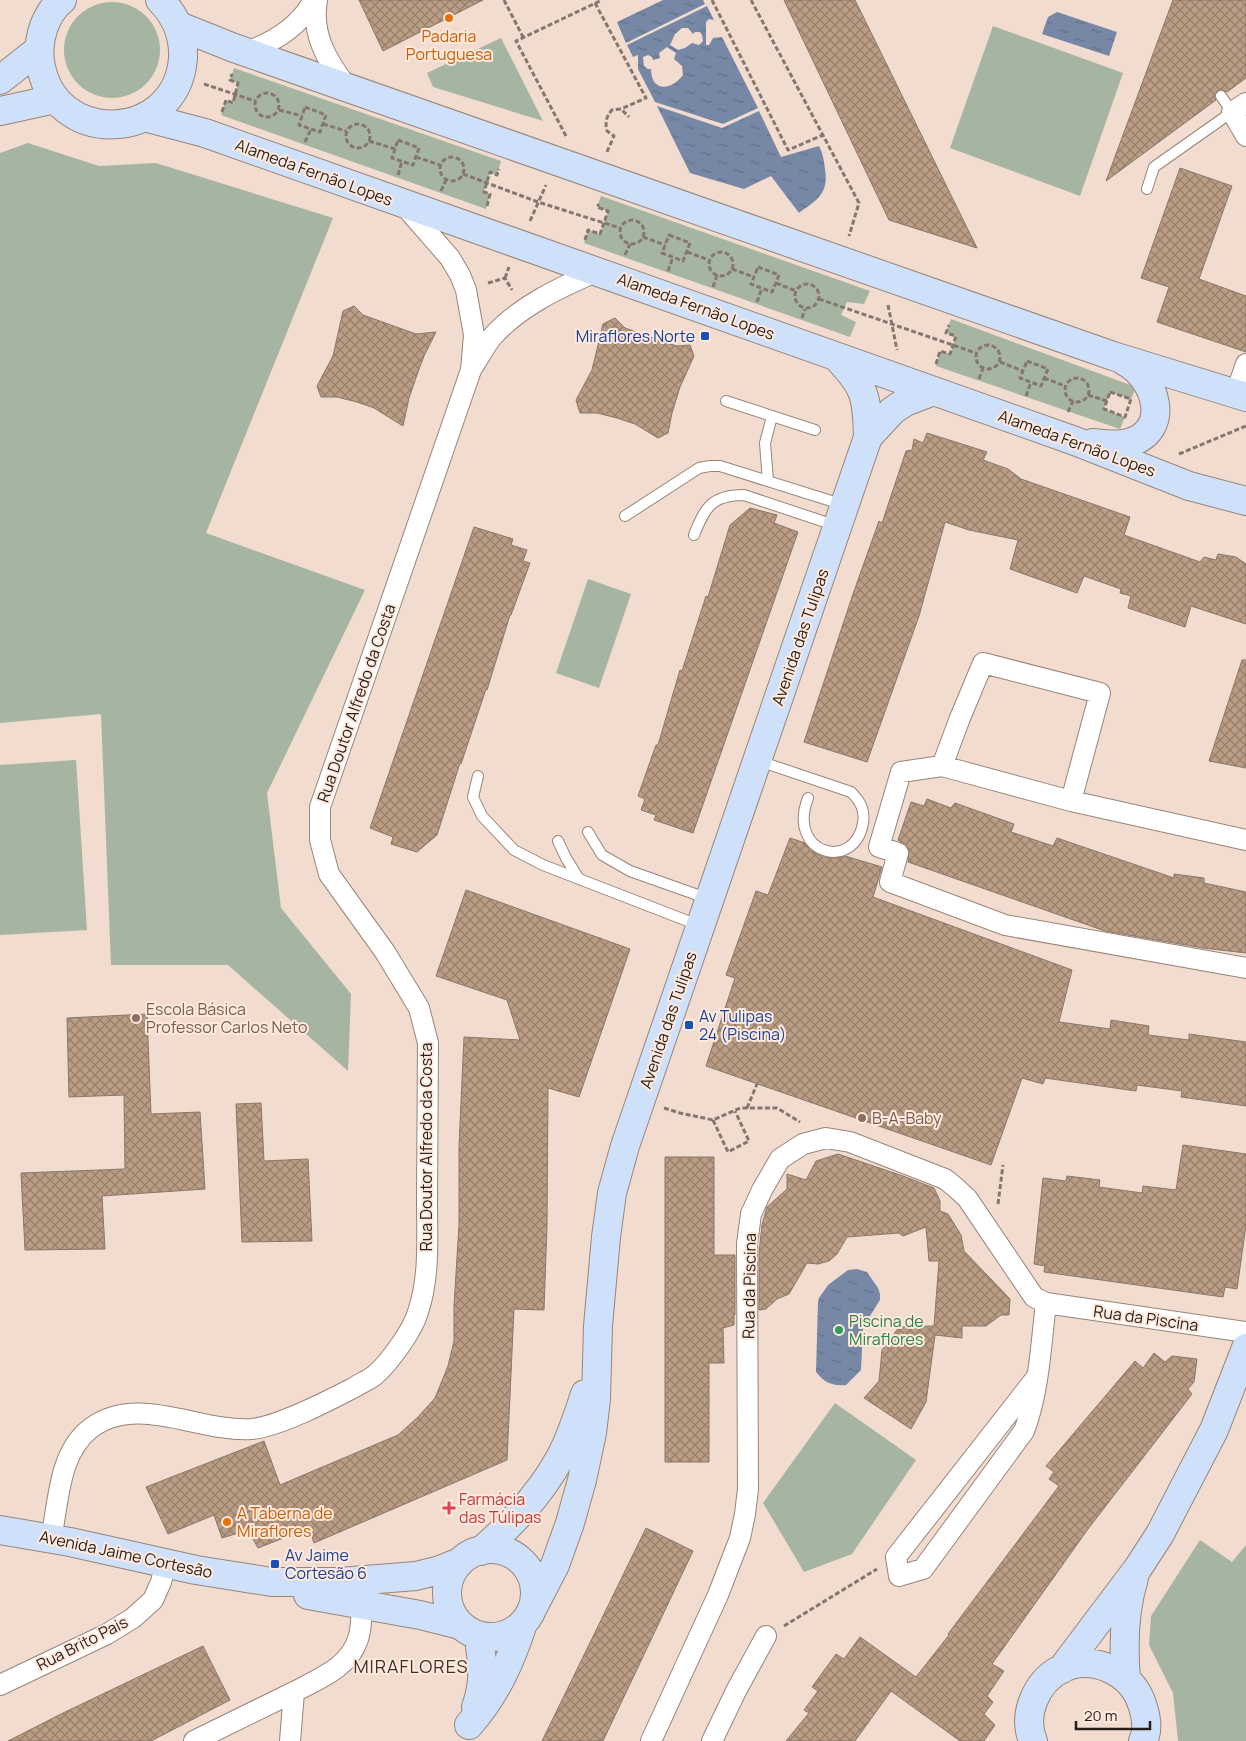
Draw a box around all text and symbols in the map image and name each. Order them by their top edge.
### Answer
marker: Padaria Portuguesa [443,12,455,24]
place label: Padaria Portuguesa [406,25,492,65]
street label: Alameda Fernão Lopes [232,133,396,211]
street label: Alameda Fernão Lopes [614,267,778,345]
place label: Miraflores Norte [576,325,695,347]
marker: Miraflores Norte [699,330,711,342]
street label: Alameda Fernão Lopes [995,404,1159,482]
street label: Avenida das Tulipas [766,565,834,709]
street label: Rua Doutor Alfredo da Costa [312,601,400,805]
street label: Avenida das Tulipas [634,948,702,1092]
place label: Escola Básica Professor Carlos Neto [146,998,307,1038]
place label: Av Tulipas 24 (Piscina) [699,1005,786,1045]
marker: Escola Básica Professor Carlos Neto [130,1012,142,1024]
marker: Av Tulipas 24 (Piscina) [683,1019,695,1031]
street label: Rua Doutor Alfredo da Costa [415,1043,437,1251]
place label: B-A-Baby [872,1107,942,1129]
marker: B-A-Baby [856,1112,868,1124]
street label: Rua da Piscina [737,1233,761,1339]
street label: Rua da Piscina [1092,1300,1200,1336]
place label: Piscina de Miraflores [849,1310,924,1350]
marker: Piscina de Miraflores [833,1324,845,1336]
place label: Farmácia das Túlipas [459,1488,541,1528]
place label: A Taberna de Miraflores [237,1502,333,1542]
marker: Farmácia das Túlipas [443,1502,455,1514]
marker: A Taberna de Miraflores [221,1516,233,1528]
street label: Avenida Jaime Cortesão [38,1525,214,1583]
place label: Av Jaime Cortesão 6 [285,1544,367,1584]
marker: Av Jaime Cortesão 6 [269,1558,281,1570]
street label: Rua Brito Pais [32,1610,132,1676]
district label: MIRAFLORES [353,1654,469,1678]
scale bar [1076,1698,1150,1730]
text: 20 m [1084,1705,1117,1726]

